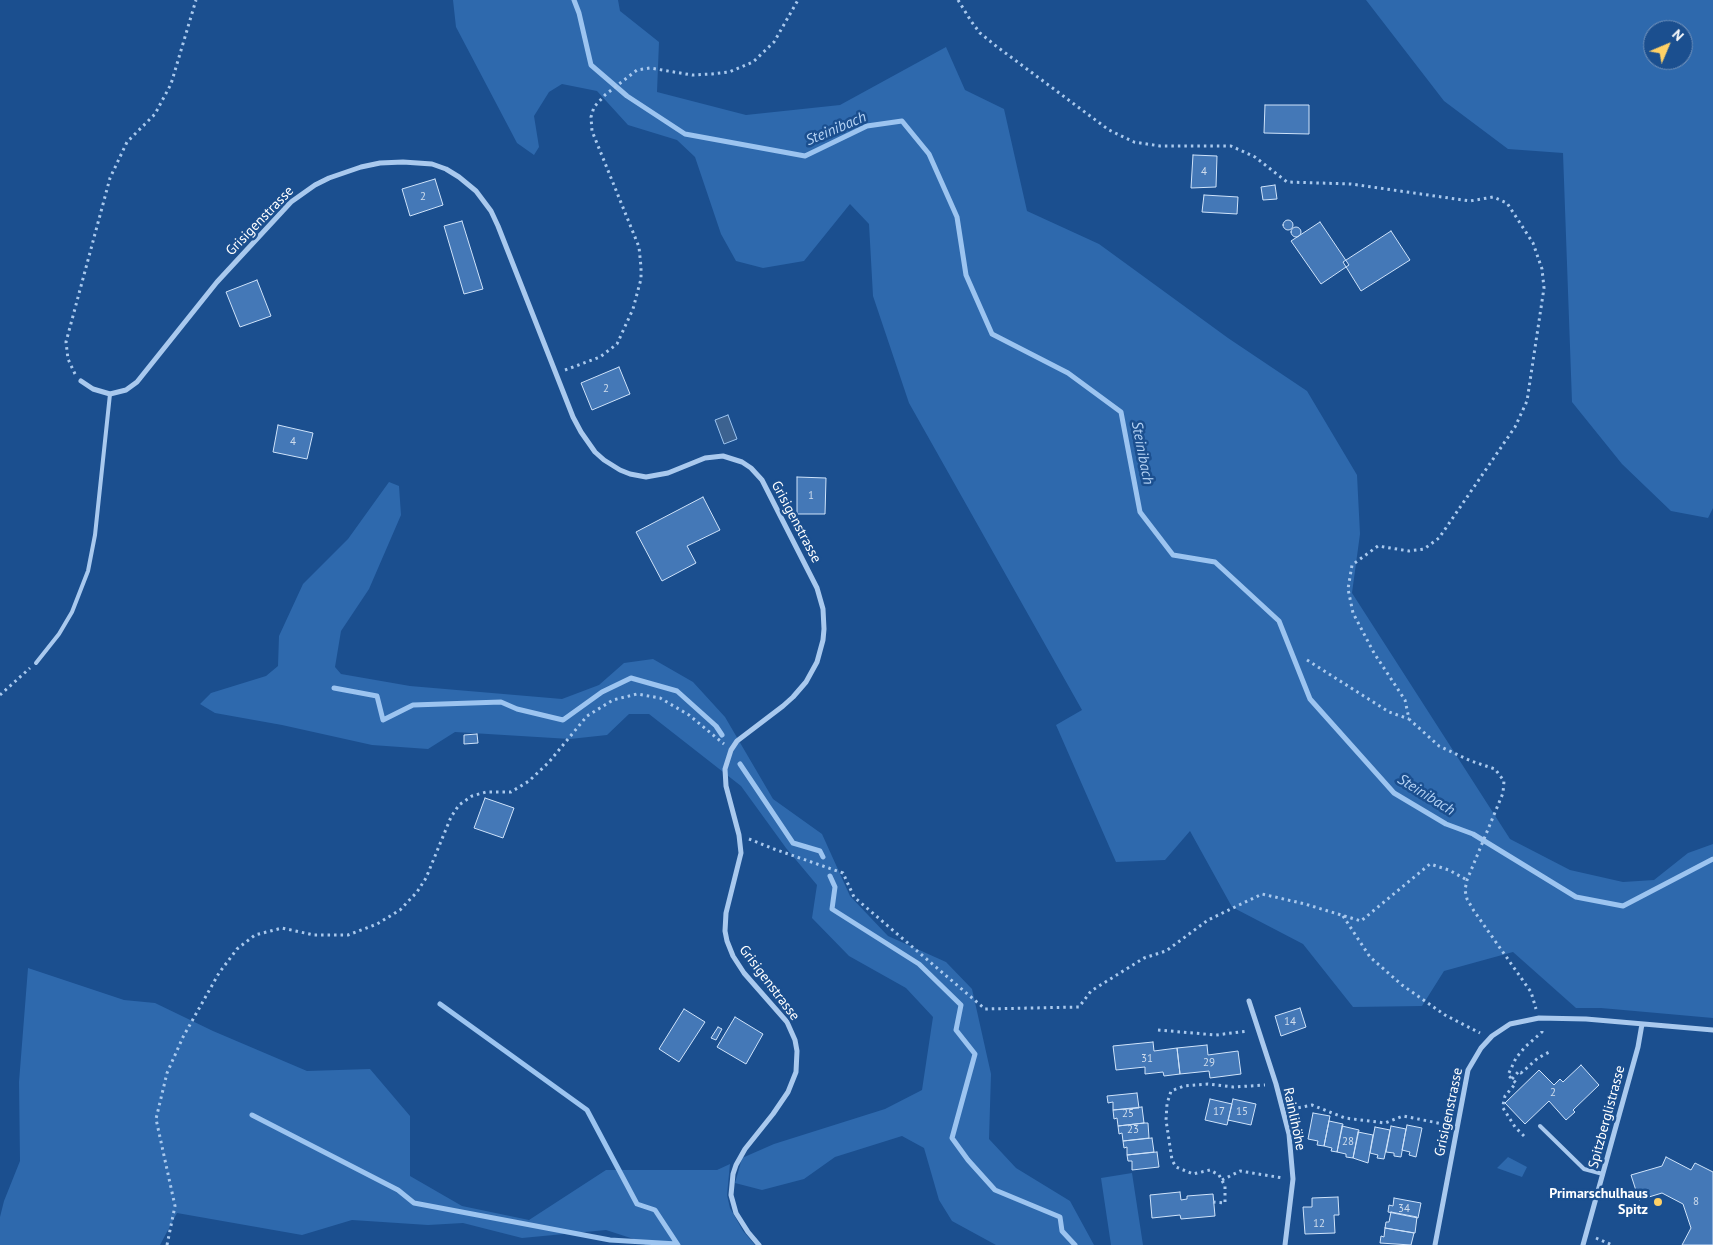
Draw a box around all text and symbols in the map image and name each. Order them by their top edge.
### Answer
north arrow [1643,20,1693,70]
text: N [1668,25,1688,45]
water label: Steinibach [803,108,869,150]
house number: 4 [1201,165,1207,179]
street label: Grisigenstrasse [223,183,297,259]
house number: 2 [420,190,426,204]
house number: 2 [603,382,609,396]
water label: Steinibach [1127,420,1157,486]
house number: 4 [290,435,296,449]
street label: Grisigenstrasse [767,478,825,566]
house number: 1 [808,489,814,503]
water label: Steinibach [1394,770,1458,820]
street label: Grisigenstrasse [735,942,803,1024]
house number: 14 [1284,1015,1296,1029]
house number: 31 [1141,1052,1153,1066]
house number: 29 [1203,1056,1215,1070]
street label: Spitzberglistrasse [1585,1064,1629,1170]
street label: Grisigenstrasse [1431,1066,1467,1158]
street label: Rainlihöhe [1279,1086,1309,1152]
house number: 2 [1550,1086,1556,1100]
house number: 17 [1213,1105,1225,1119]
house number: 15 [1236,1105,1248,1119]
house number: 25 [1122,1107,1134,1121]
house number: 23 [1127,1123,1139,1137]
house number: 28 [1342,1135,1354,1149]
place label: Primarschulhaus Spitz [1549,1186,1648,1218]
house number: 8 [1693,1195,1699,1209]
marker: Primarschulhaus Spitz [1652,1196,1664,1208]
house number: 34 [1398,1202,1410,1216]
house number: 12 [1313,1217,1325,1231]

